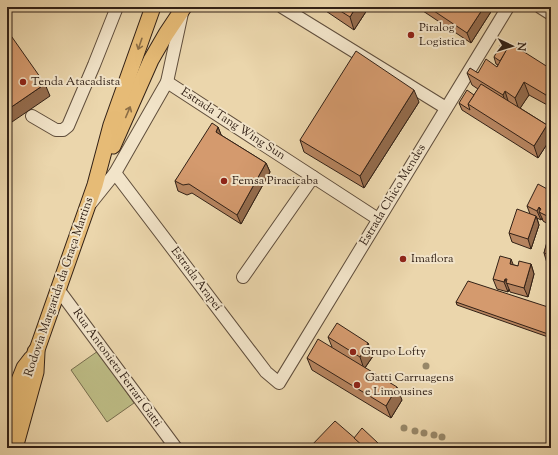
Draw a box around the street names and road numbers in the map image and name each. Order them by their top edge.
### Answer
street label: Estrada Tang Wing Sun [177,83,289,165]
street label: Estrada Chico Mendes [355,140,431,249]
street label: Rodovia Margarida da Graça Martins [20,195,98,379]
street label: Estrada Arapeí [166,243,226,315]
street label: Rua Antonieta Ferrari Gatti [68,305,167,431]

